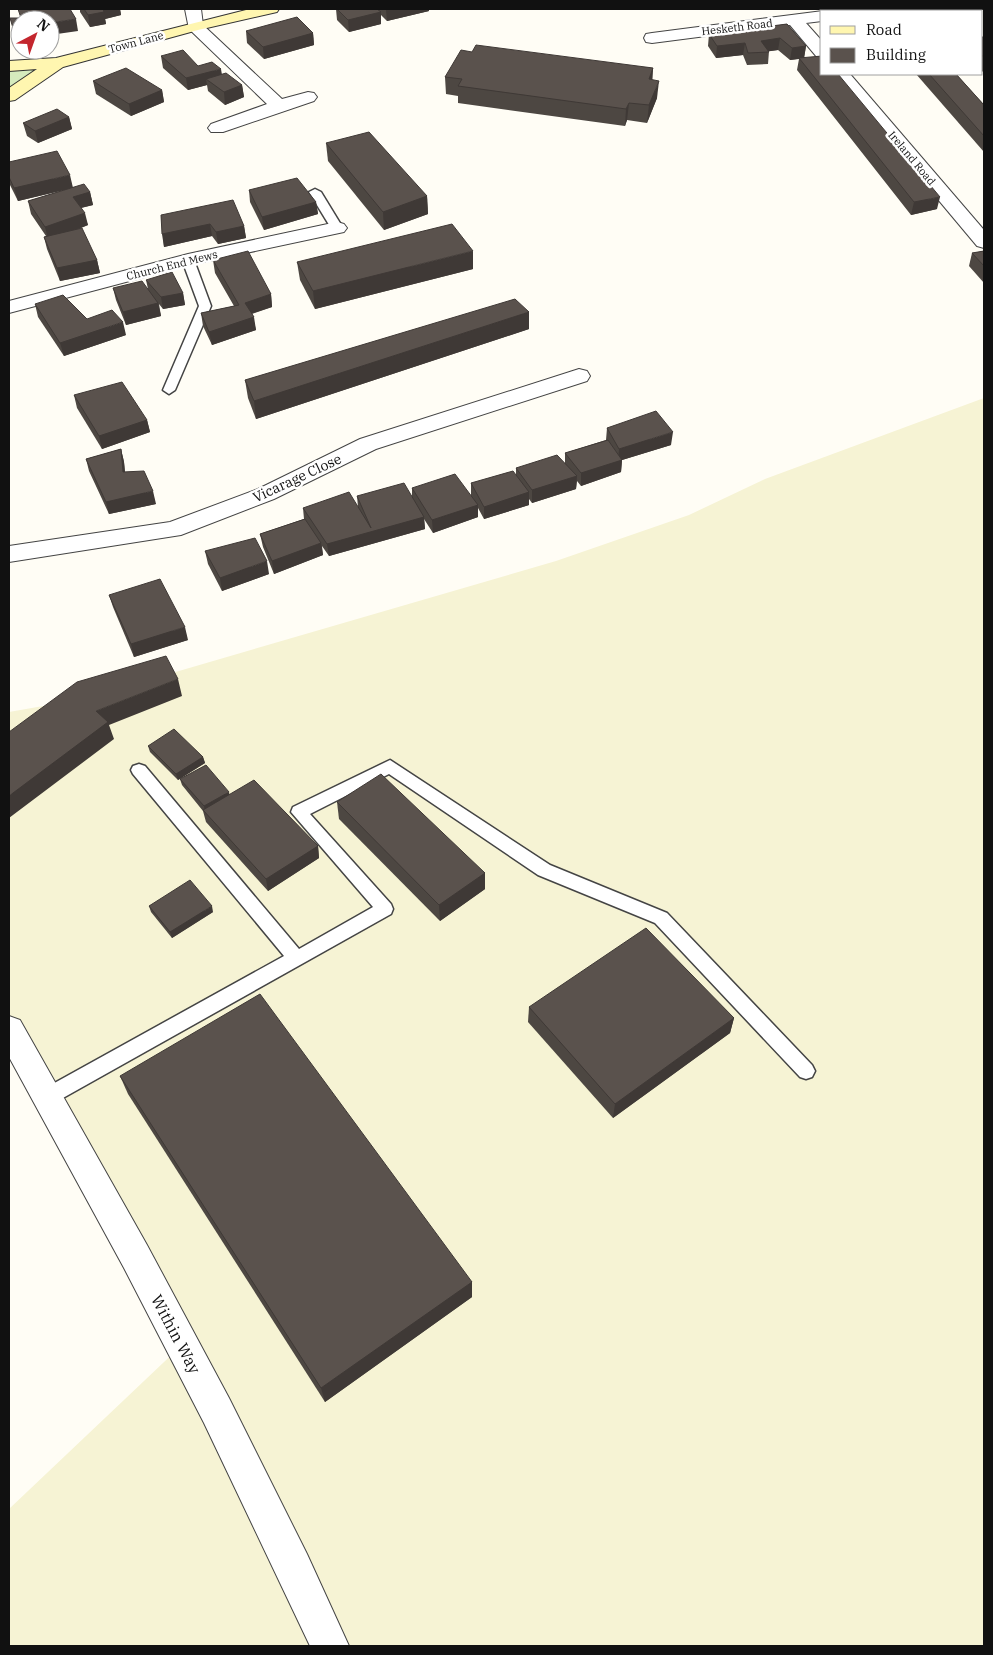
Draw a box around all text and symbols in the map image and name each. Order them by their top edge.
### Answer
north arrow [10,10,60,60]
legend [820,10,983,75]
text: N [33,15,54,36]
street label: Hesketh Road [701,16,774,38]
text: Road [866,20,902,39]
street label: Town Lane [107,28,165,56]
text: Building [866,45,926,64]
street label: Ireland Road [885,128,939,188]
street label: Church End Mews [125,247,219,283]
street label: Vicarage Close [250,450,344,506]
street label: Within Way [147,1291,205,1377]

